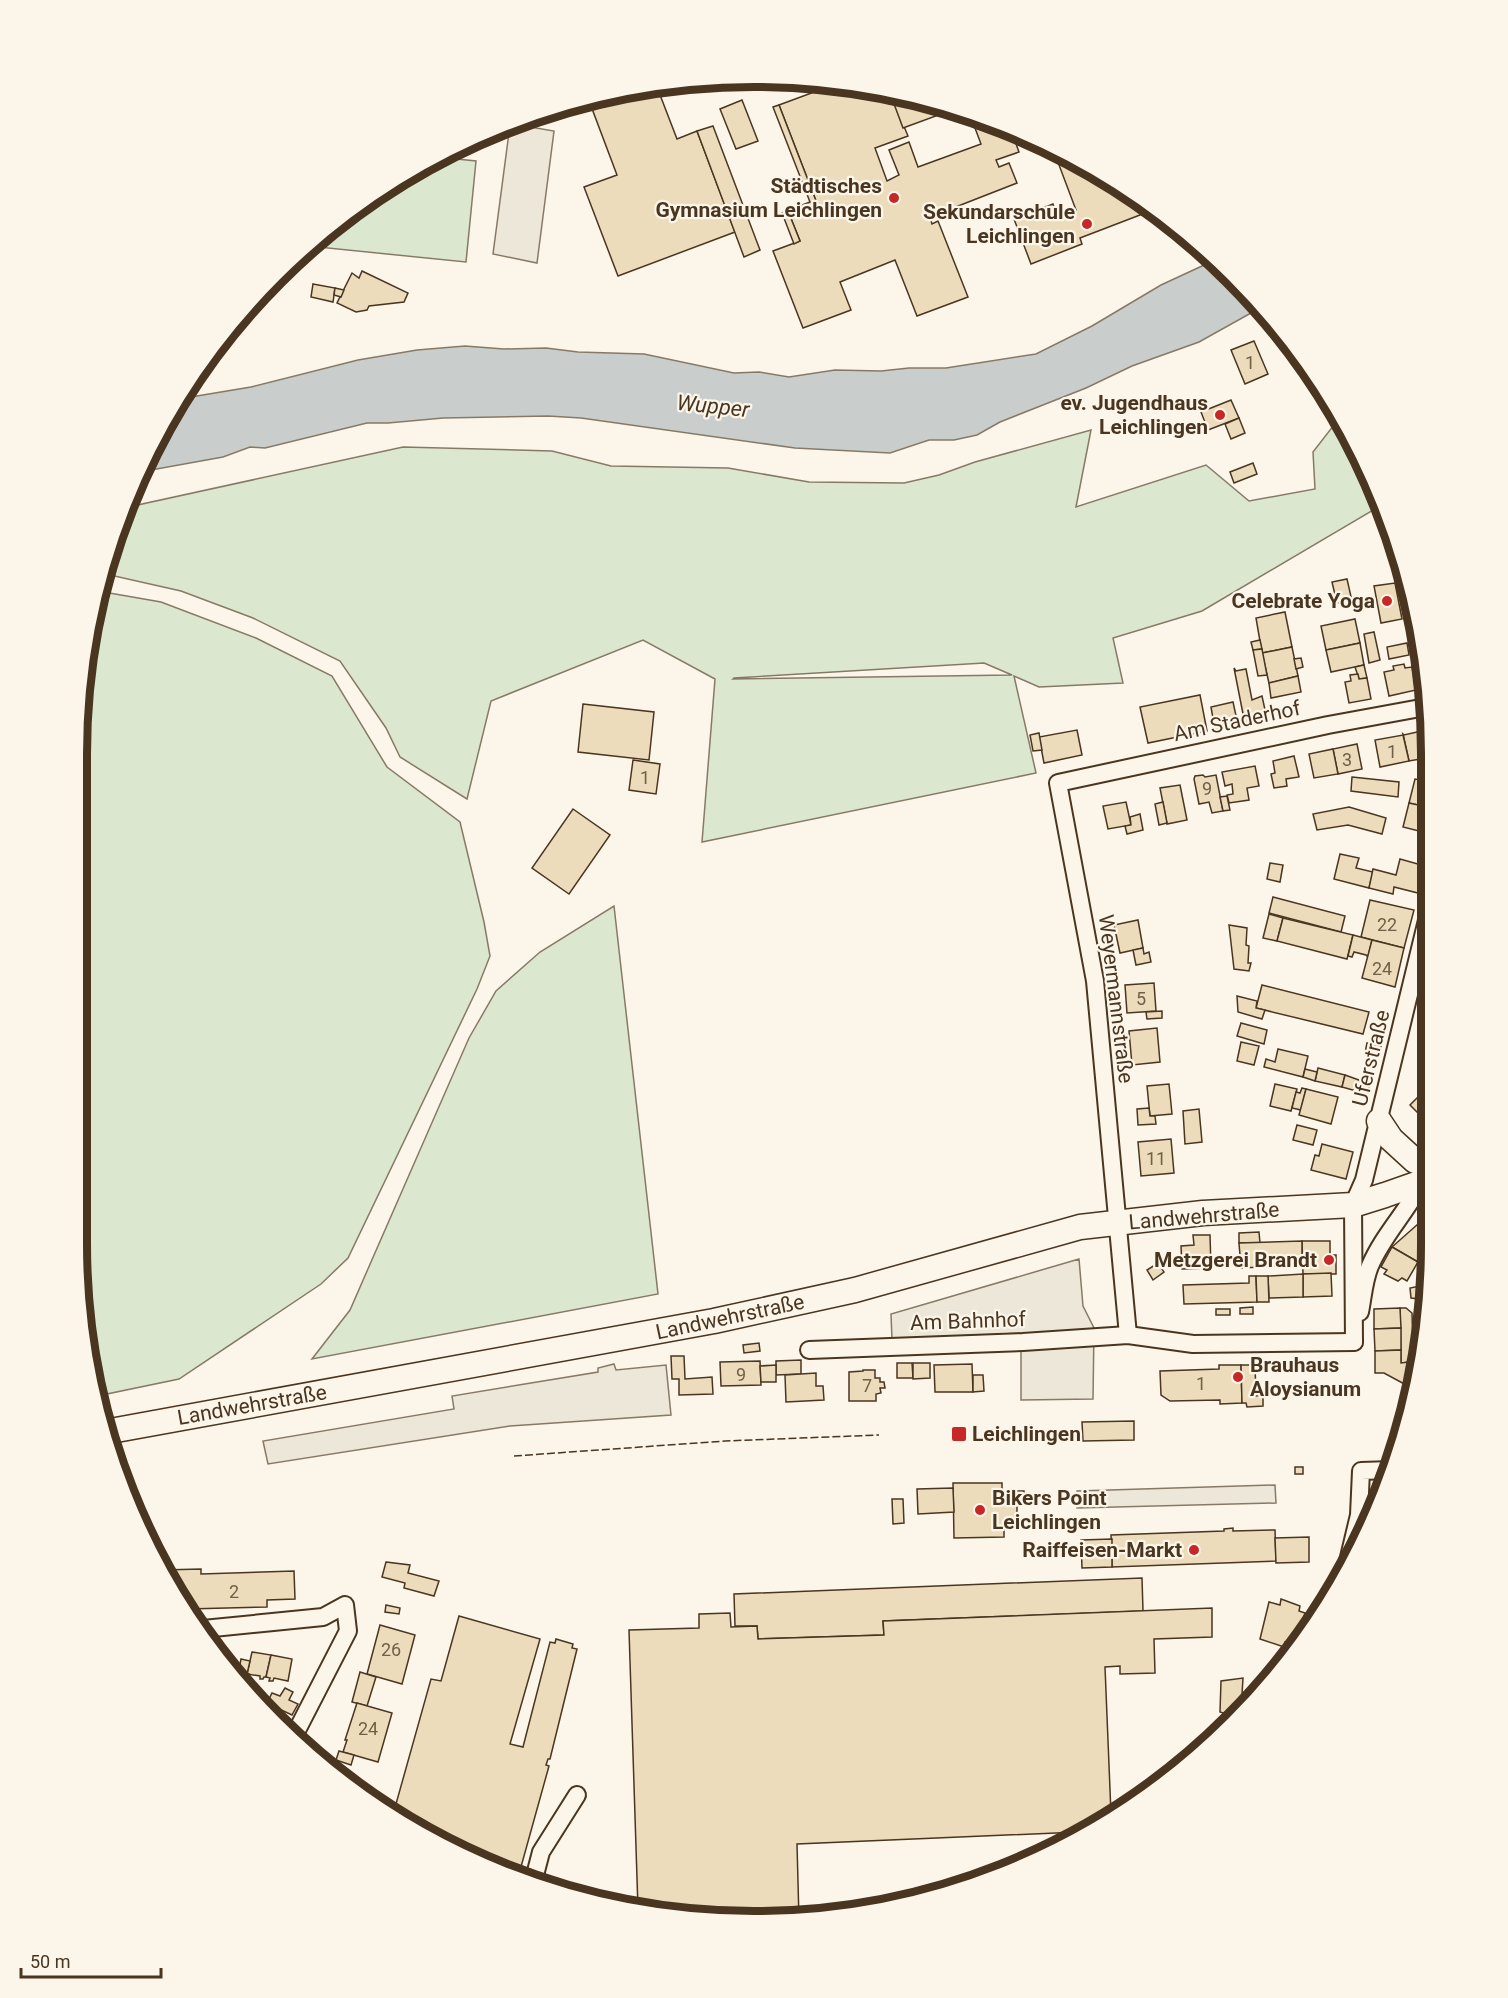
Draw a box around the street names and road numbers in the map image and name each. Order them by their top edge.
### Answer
street label: Am Staderhof [1171,696,1303,746]
street label: Weyermannstraße [1094,913,1138,1085]
street label: Uferstraße [1347,1007,1395,1109]
street label: Landwehrstraße [1128,1197,1280,1235]
street label: Landwehrstraße [654,1290,806,1344]
street label: Am Bahnhof [910,1307,1027,1335]
street label: Landwehrstraße [175,1380,329,1430]

